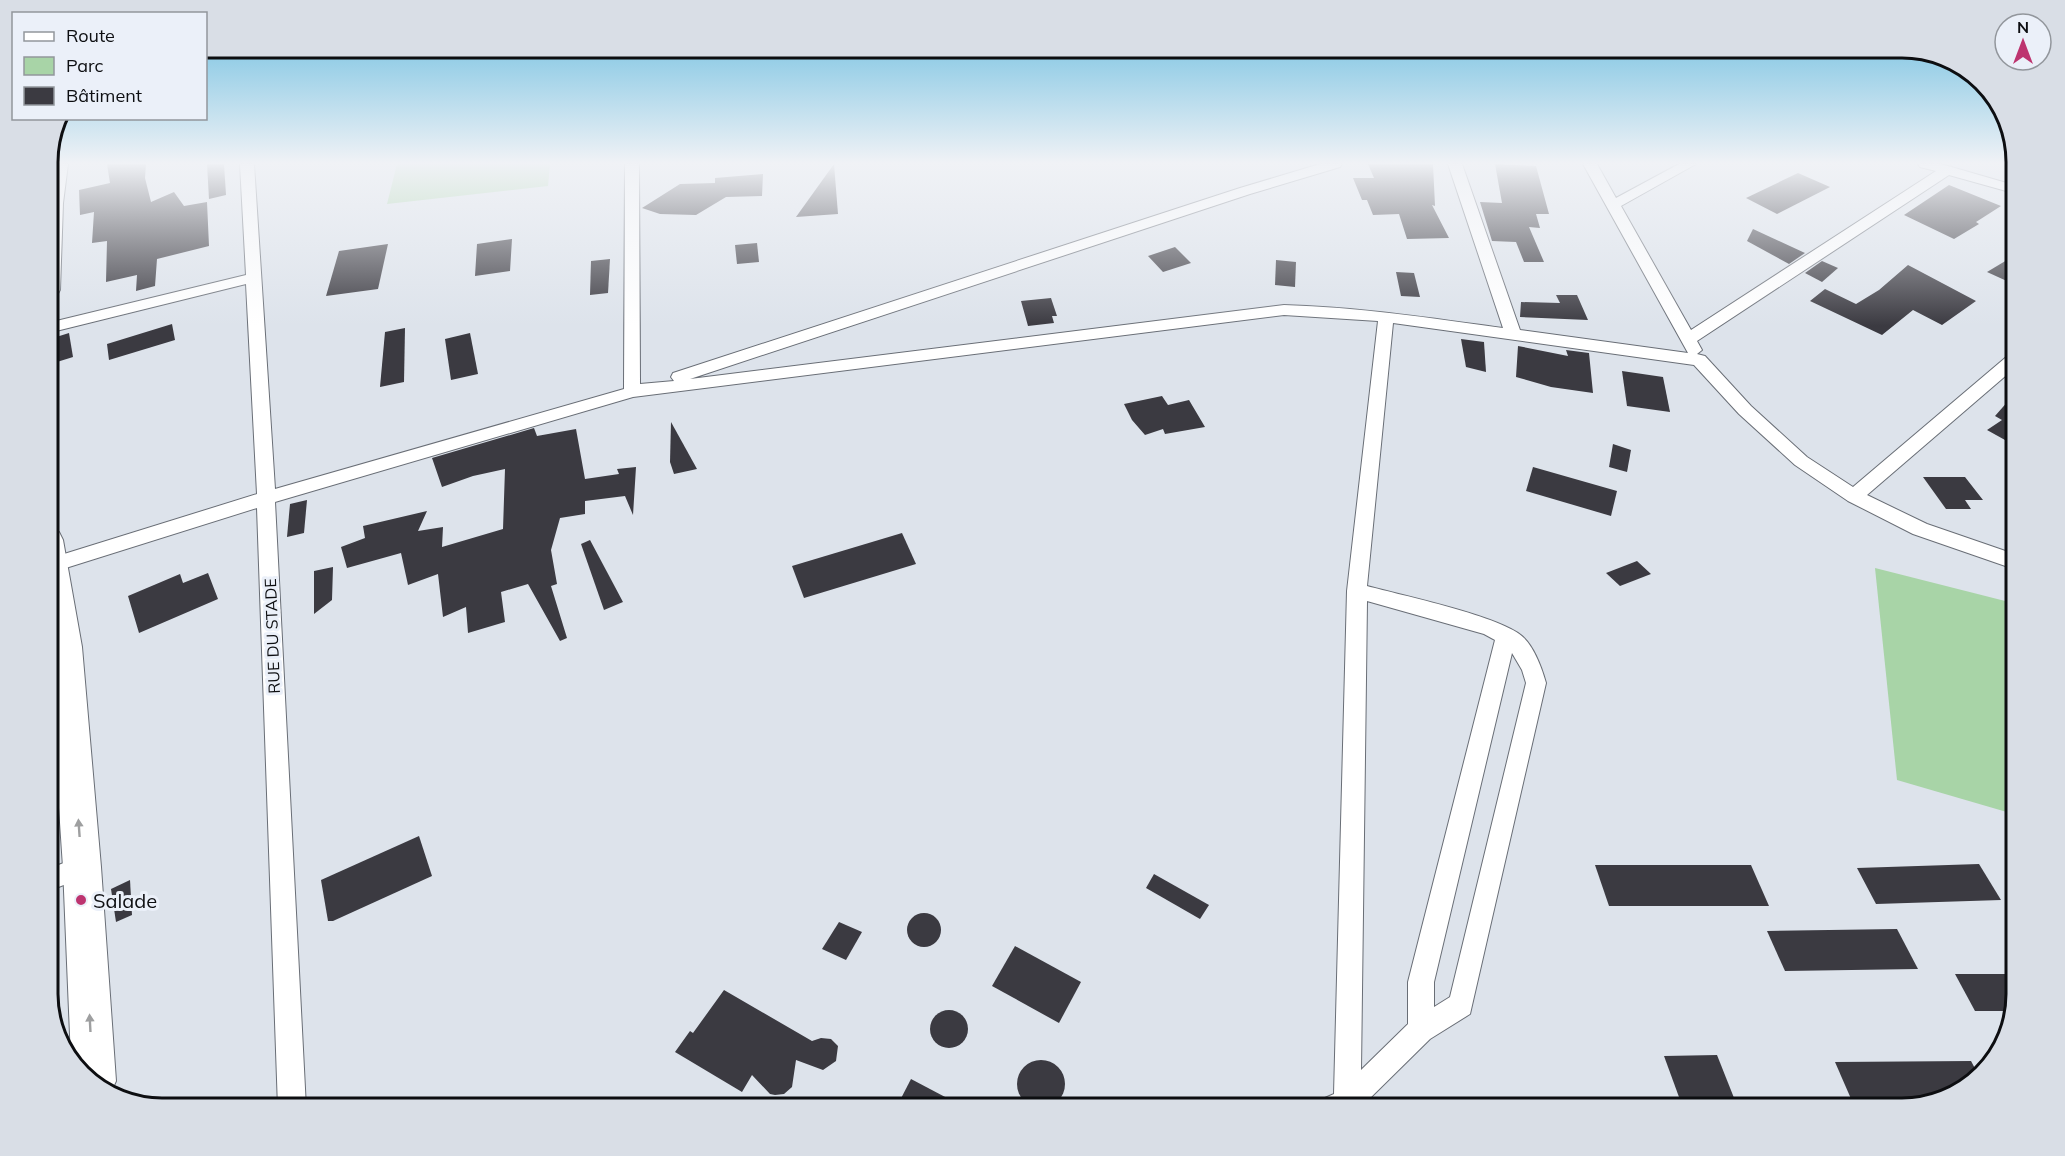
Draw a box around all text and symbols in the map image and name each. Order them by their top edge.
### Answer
legend [12,12,207,120]
north arrow [1993,12,2053,72]
text: N [2017,17,2029,37]
text: Route [66,24,115,47]
text: Parc [66,54,104,77]
text: Bâtiment [66,84,142,107]
street label: RUE DU STADE [260,578,284,694]
one-way arrow [74,818,84,837]
place label: Salade [93,888,157,913]
marker: Salade [74,893,88,907]
one-way arrow [86,1013,95,1032]

